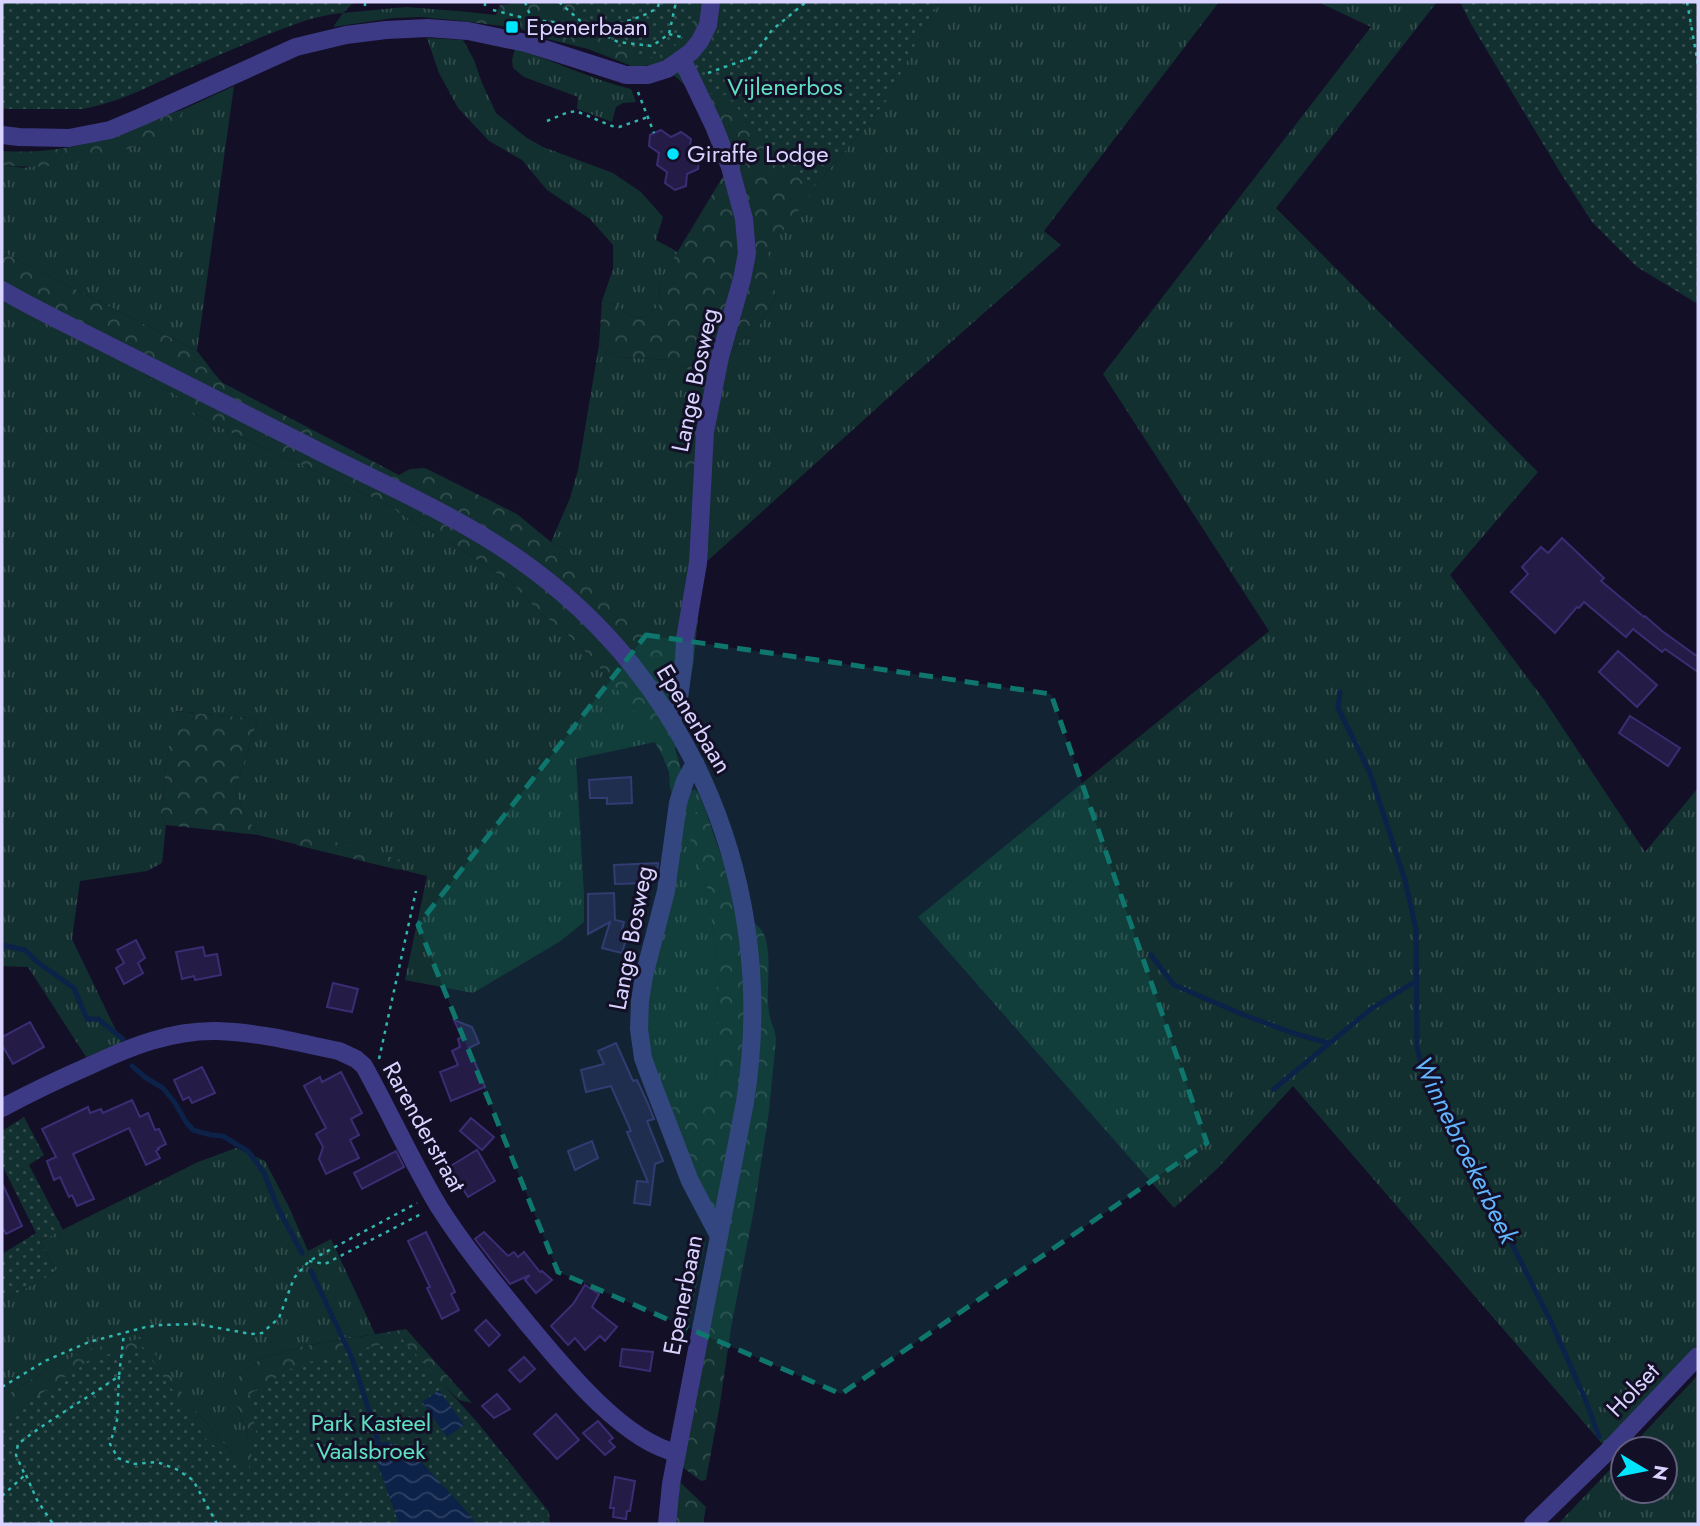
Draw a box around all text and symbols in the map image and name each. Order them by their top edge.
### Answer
place label: Epenerbaan [526,9,648,44]
marker: Epenerbaan [504,19,520,35]
park label: Vijlenerbos [727,69,843,104]
place label: Giraffe Lodge [687,136,829,171]
marker: Giraffe Lodge [665,146,681,162]
street label: Lange Bosweg [662,305,727,455]
street label: Epenerbaan [648,658,741,780]
street label: Lange Bosweg [599,863,662,1013]
water label: Winnebroekerbeek [1404,1050,1529,1252]
street label: Rarenderstraat [374,1055,475,1199]
street label: Epenerbaan [654,1232,711,1358]
street label: Holset [1598,1354,1667,1425]
park label: Park Kasteel Vaalsbroek [311,1405,431,1468]
north arrow [1609,1435,1679,1505]
text: N [1646,1463,1675,1483]

